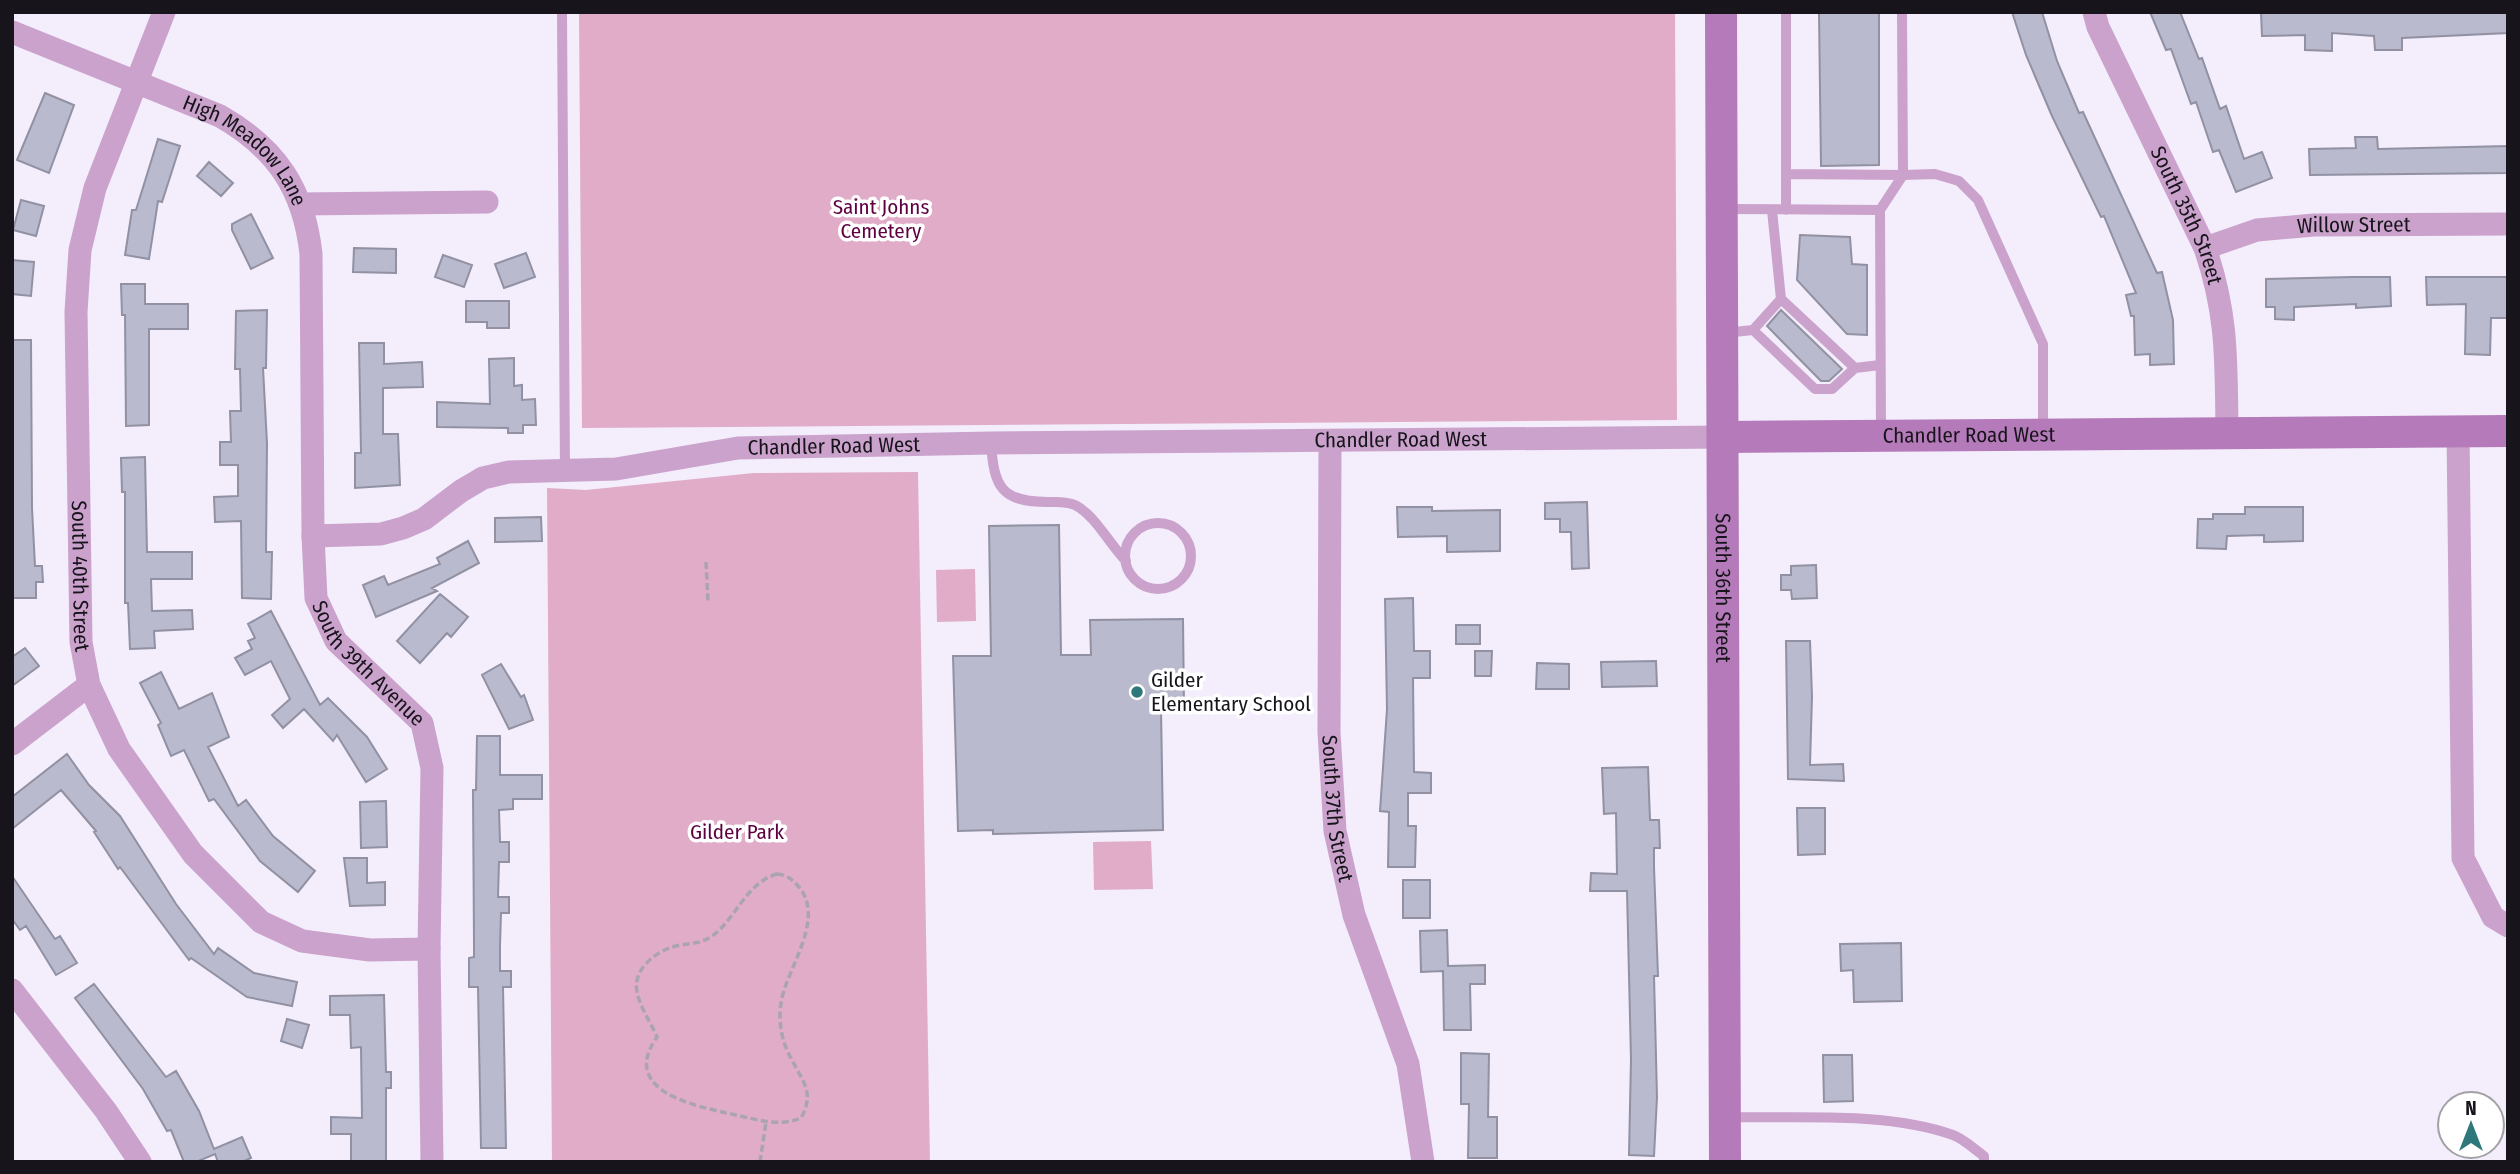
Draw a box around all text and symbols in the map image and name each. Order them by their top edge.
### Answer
street label: High Meadow Lane [179,89,312,210]
street label: South 35th Street [2145,142,2228,287]
park label: Saint Johns Cemetery [833,194,929,244]
street label: Willow Street [2296,212,2411,239]
street label: Chandler Road West [1883,421,2055,449]
street label: Chandler Road West [1314,426,1487,453]
street label: Chandler Road West [747,431,920,461]
street label: South 40th Street [66,500,96,654]
street label: South 36th Street [1710,513,1736,663]
street label: South 39th Avenue [306,597,430,732]
place label: Gilder Elementary School [1151,667,1311,717]
marker: Gilder Elementary School [1129,684,1145,700]
street label: South 37th Street [1316,734,1359,884]
park label: Gilder Park [690,819,784,845]
north arrow [2436,1090,2506,1160]
text: N [2465,1097,2477,1120]

